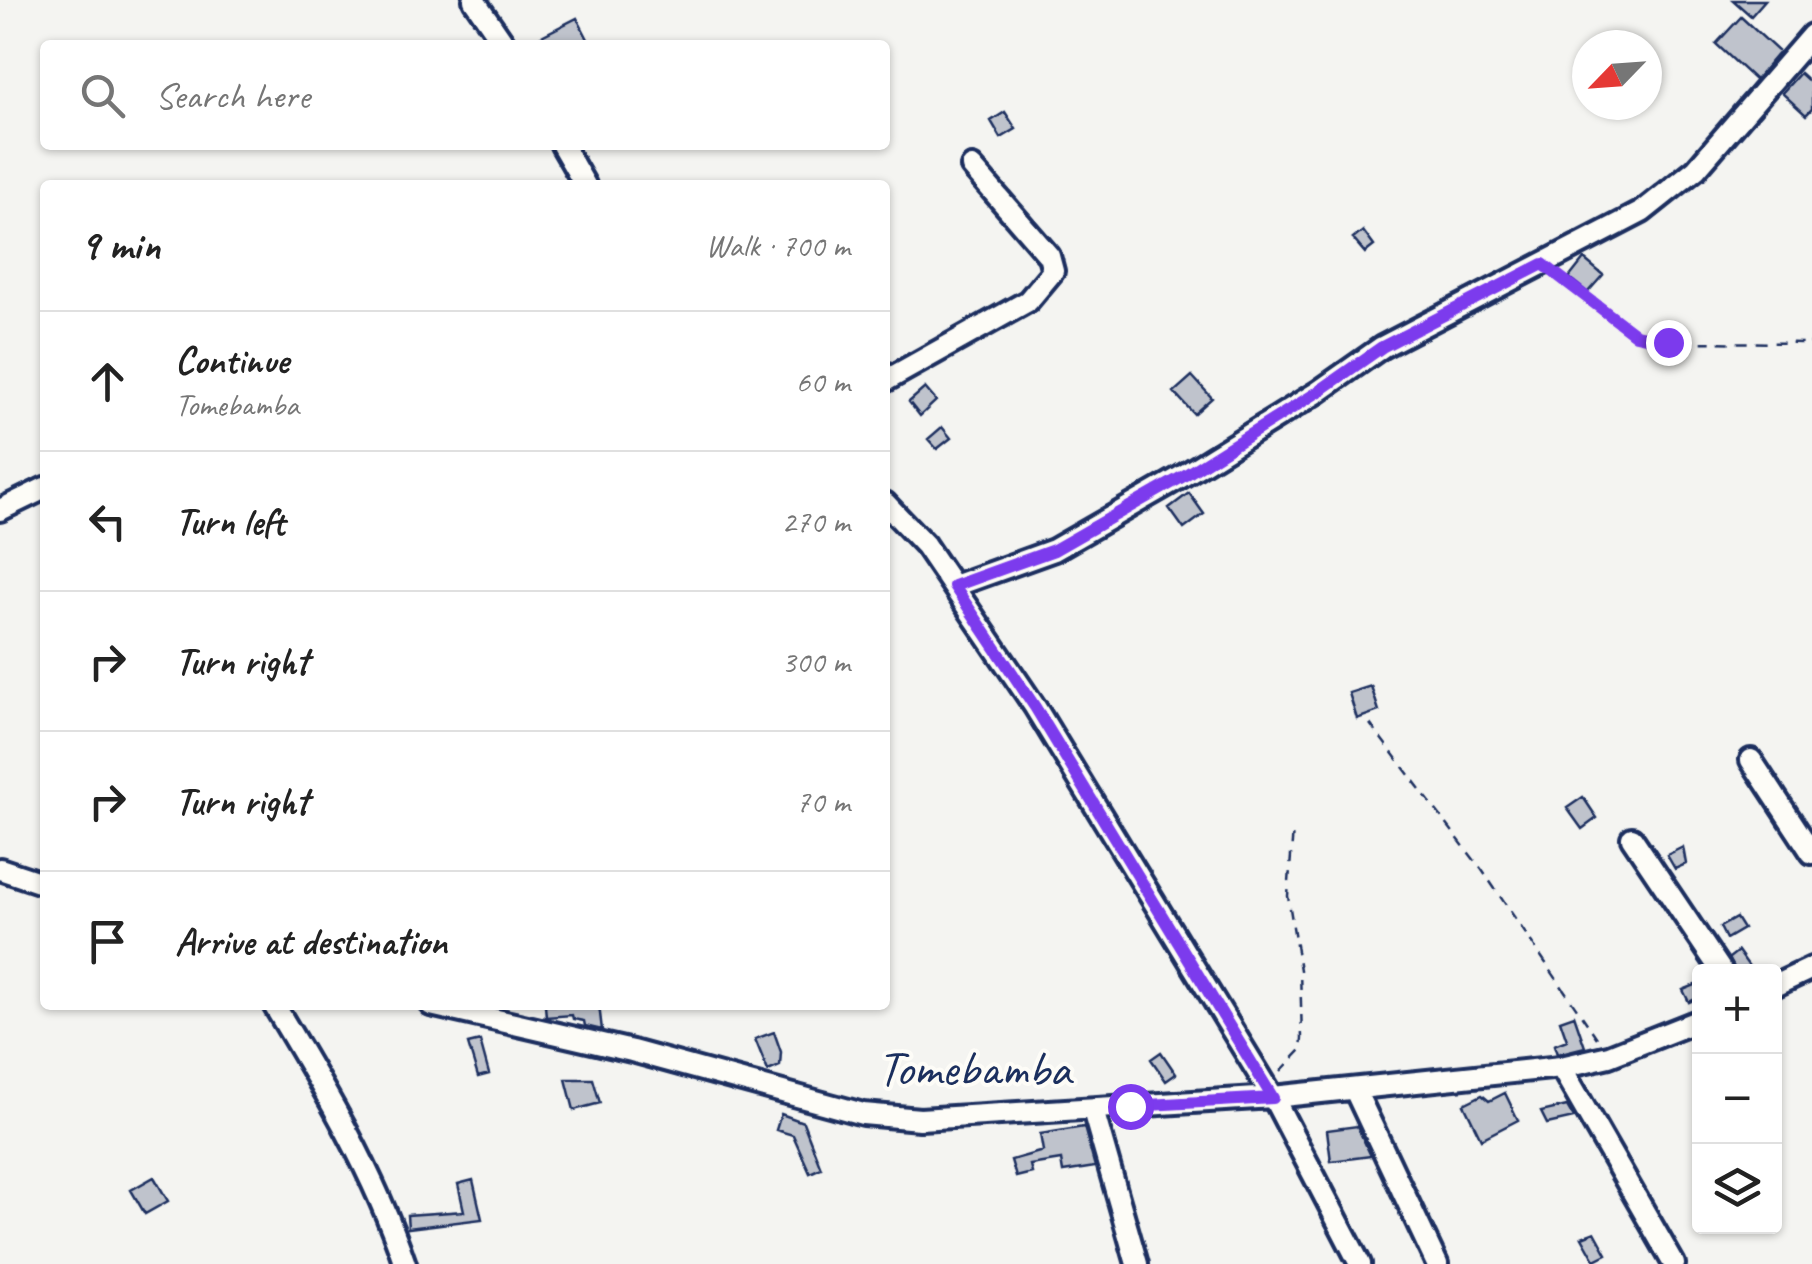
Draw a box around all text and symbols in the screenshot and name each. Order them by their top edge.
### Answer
north arrow [1572,30,1662,120]
search box [40,40,890,150]
icon: search [75,68,130,123]
text: Search here [155,72,310,119]
text: 9 min [80,219,160,272]
text: Walk · 700 m [706,225,850,266]
route end [1646,320,1692,366]
text: Continue [175,337,289,384]
icon: ahead [80,354,135,409]
text: 60 m [796,361,850,402]
text: Tomebamba [175,384,299,425]
icon: left [80,494,135,549]
text: Turn left [175,498,285,545]
text: 270 m [781,501,850,542]
icon: right [80,634,135,689]
text: Turn right [175,638,309,685]
text: 300 m [781,641,850,682]
icon: right [80,774,135,829]
text: Turn right [175,778,309,825]
text: 70 m [796,781,850,822]
icon: arrive [80,914,135,969]
text: Arrive at destination [175,918,447,965]
map controls [1692,964,1782,1234]
button: + [1692,964,1782,1054]
street label: Tomebamba [877,1037,1074,1100]
button: − [1692,1054,1782,1144]
route start [1108,1084,1154,1130]
button: layers [1692,1144,1782,1234]

